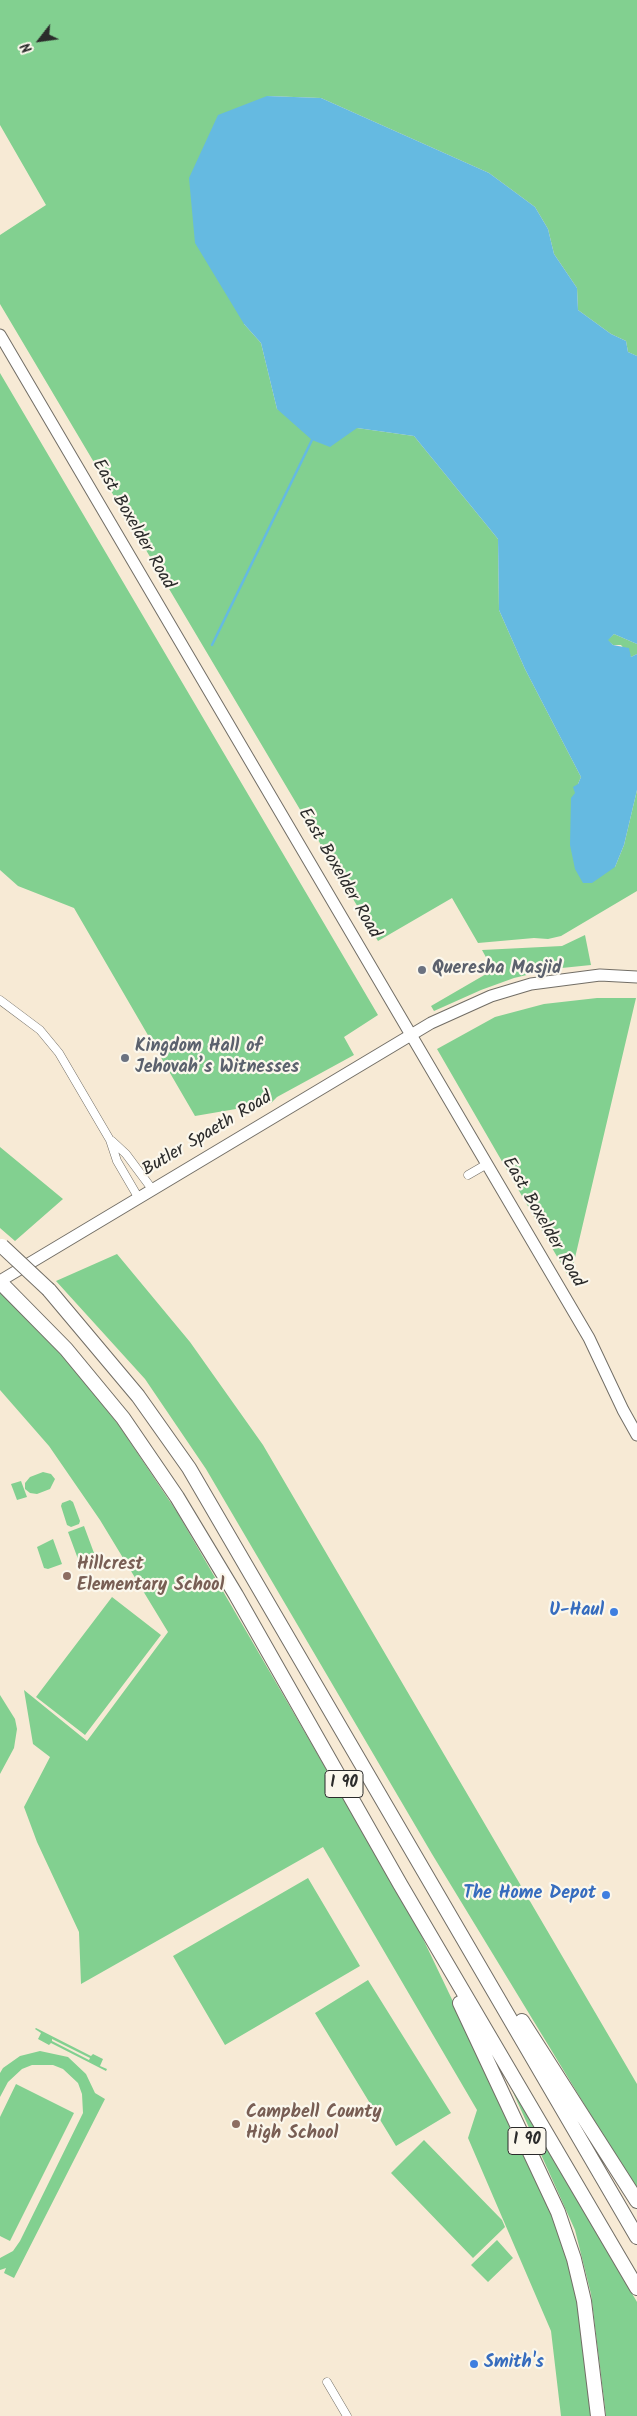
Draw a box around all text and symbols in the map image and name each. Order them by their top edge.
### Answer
north arrow [15,15,65,65]
text: N [15,38,39,57]
street label: East Boxelder Road [86,456,178,594]
street label: East Boxelder Road [292,805,384,943]
place label: Queresha Masjid [432,959,562,981]
marker: Queresha Masjid [416,964,428,976]
place label: Kingdom Hall of Jehovah’s Witnesses [135,1037,299,1080]
marker: Kingdom Hall of Jehovah’s Witnesses [119,1052,131,1064]
street label: Butler Spaeth Road [139,1088,277,1182]
street label: East Boxelder Road [496,1154,588,1292]
place label: Hillcrest Elementary School [77,1555,224,1598]
marker: Hillcrest Elementary School [61,1570,73,1582]
place label: U-Haul [549,1601,604,1623]
marker: U-Haul [608,1606,620,1618]
road number: I 90 [325,1770,363,1798]
place label: The Home Depot [463,1884,596,1906]
marker: The Home Depot [600,1889,612,1901]
place label: Campbell County High School [246,2103,382,2146]
marker: Campbell County High School [230,2118,242,2130]
road number: I 90 [508,2128,546,2154]
place label: Smith's [484,2353,544,2375]
marker: Smith's [468,2358,480,2370]

